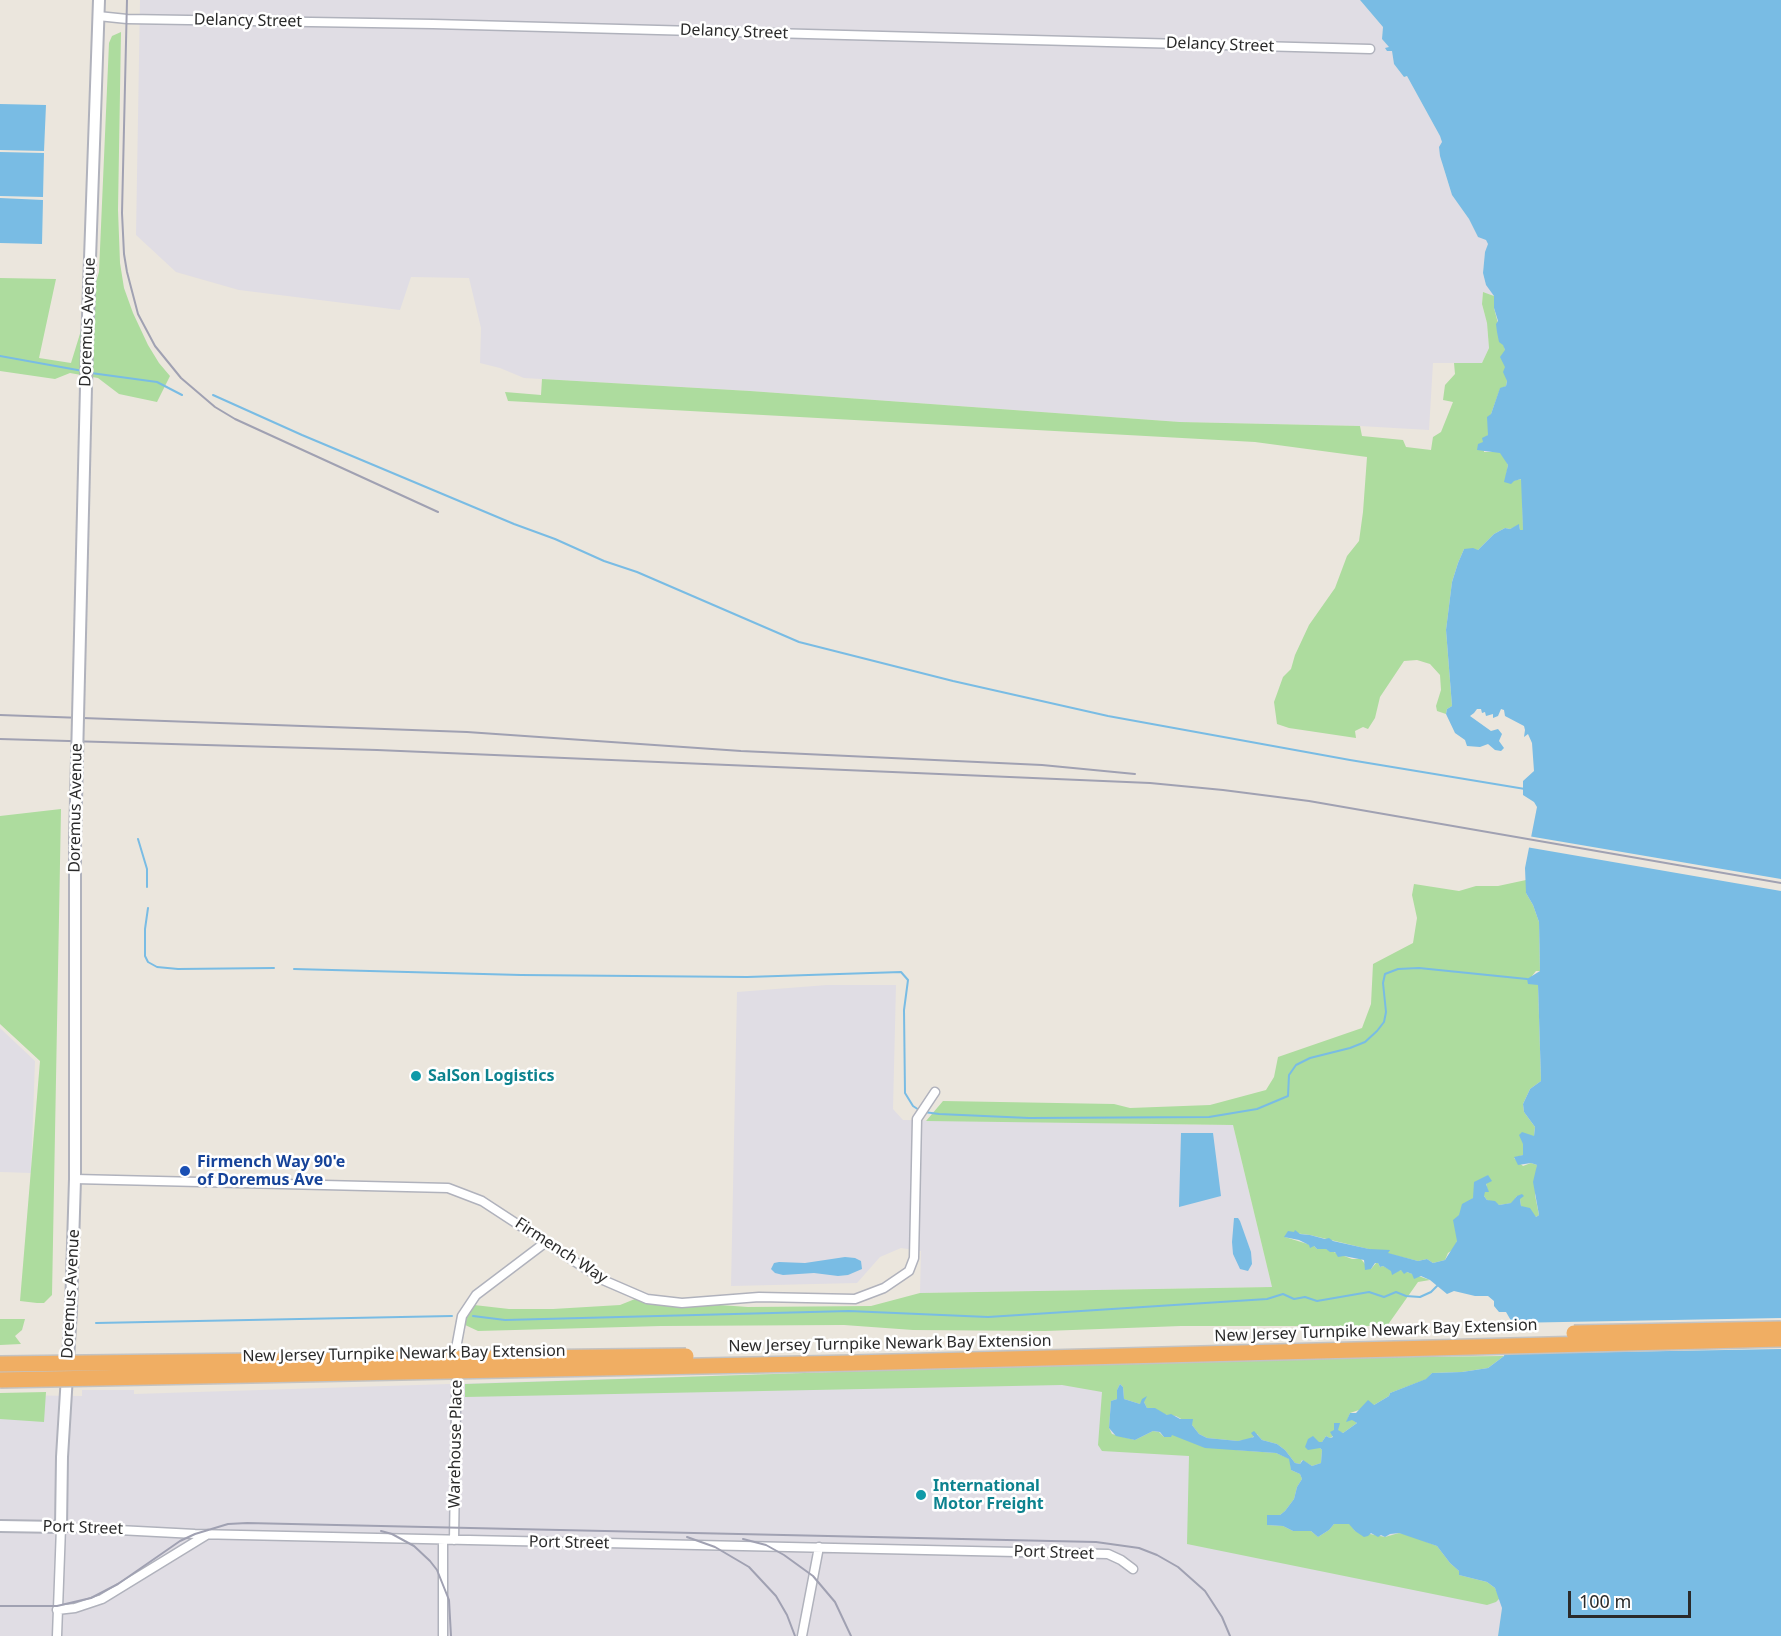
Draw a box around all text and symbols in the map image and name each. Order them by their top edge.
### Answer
street label: Delancy Street [194,10,302,32]
street label: Delancy Street [680,21,788,43]
street label: Delancy Street [1166,34,1274,56]
street label: Doremus Avenue [76,257,100,387]
street label: Doremus Avenue [65,743,87,873]
place label: SalSon Logistics [428,1066,554,1086]
marker: SalSon Logistics [409,1069,423,1083]
place label: Firmench Way 90'e of Doremus Ave [197,1152,345,1190]
marker: Firmench Way 90'e of Doremus Ave [178,1164,192,1178]
street label: Firmench Way [511,1214,611,1288]
street label: Doremus Avenue [58,1229,84,1359]
street label: New Jersey Turnpike Newark Bay Extension [1214,1316,1538,1346]
street label: New Jersey Turnpike Newark Bay Extension [728,1332,1052,1356]
street label: New Jersey Turnpike Newark Bay Extension [242,1342,566,1366]
street label: Warehouse Place [445,1380,467,1508]
place label: International Motor Freight [933,1476,1044,1514]
marker: International Motor Freight [914,1488,928,1502]
street label: Port Street [42,1517,124,1539]
street label: Port Street [529,1533,609,1553]
street label: Port Street [1013,1542,1095,1564]
scale bar [1571,1579,1694,1617]
text: 100 m [1579,1589,1631,1613]

